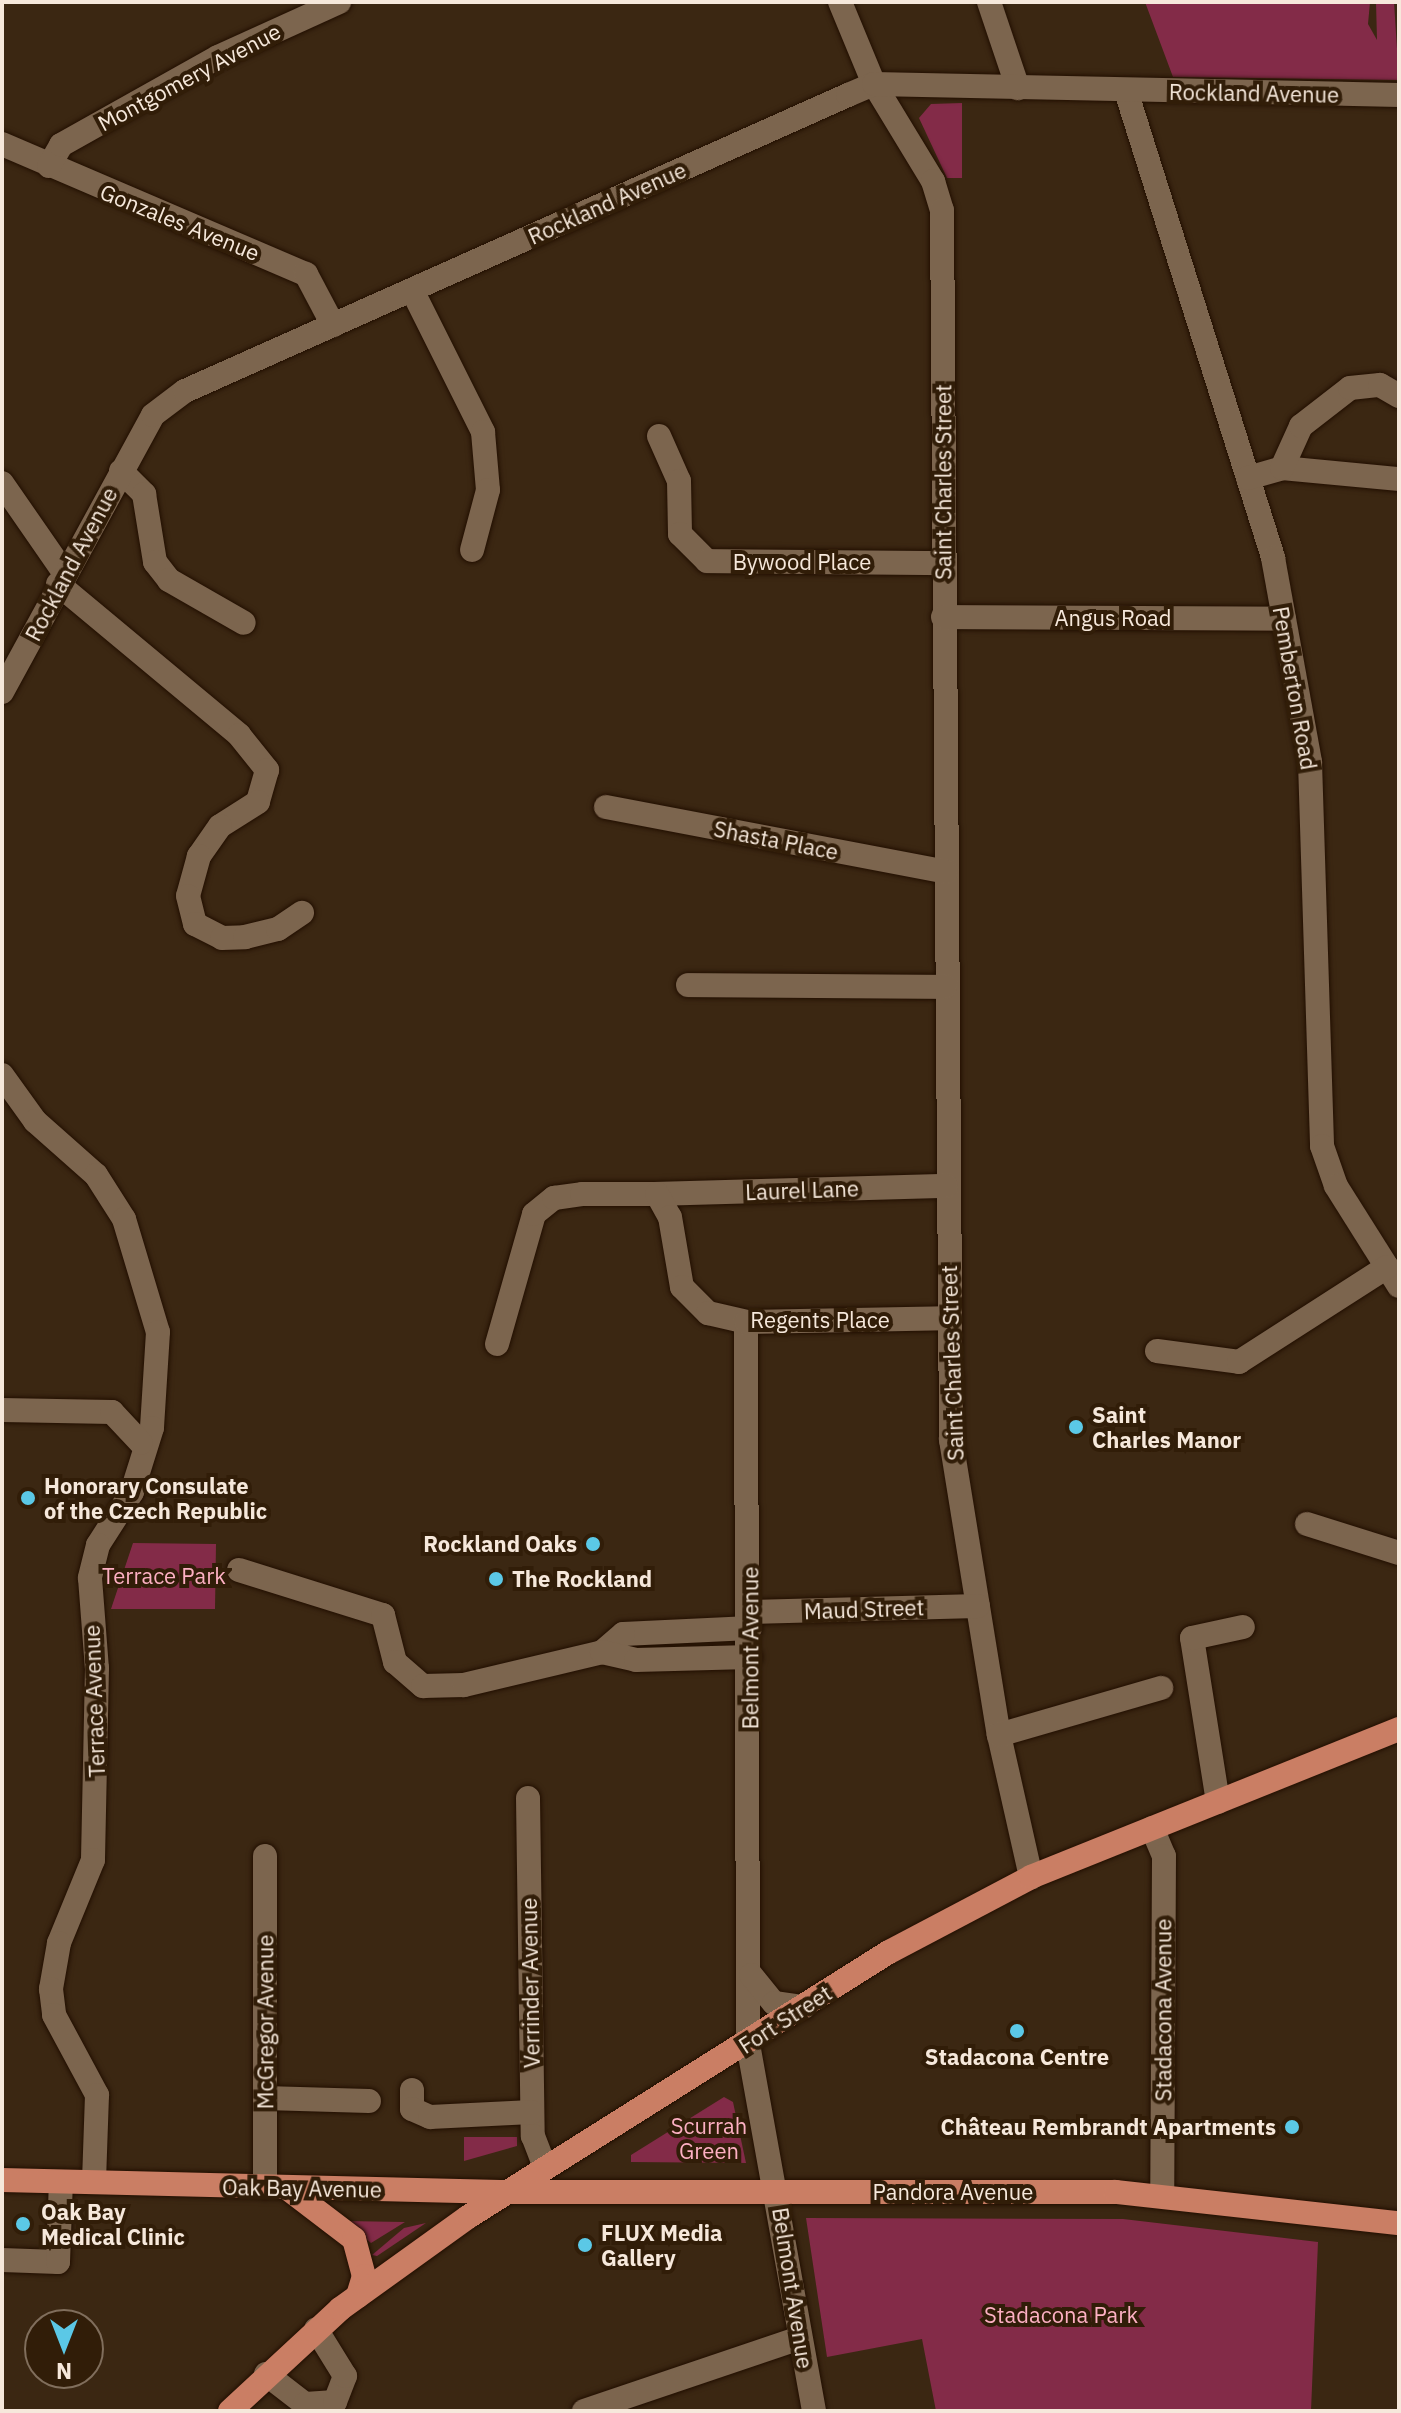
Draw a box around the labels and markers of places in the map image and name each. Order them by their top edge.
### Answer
place label: Saint Charles Manor [1092,1401,1241,1452]
marker: Saint Charles Manor [1067,1418,1085,1436]
place label: Honorary Consulate of the Czech Republic [44,1472,267,1524]
marker: Honorary Consulate of the Czech Republic [19,1489,37,1507]
place label: Rockland Oaks [423,1531,577,1557]
marker: Rockland Oaks [584,1535,602,1553]
place label: The Rockland [512,1566,652,1592]
marker: The Rockland [487,1570,505,1588]
marker: Stadacona Centre [1008,2022,1026,2040]
place label: Stadacona Centre [925,2044,1109,2070]
place label: Château Rembrandt Apartments [941,2114,1276,2140]
marker: Château Rembrandt Apartments [1283,2118,1301,2136]
place label: Oak Bay Medical Clinic [41,2198,185,2250]
marker: Oak Bay Medical Clinic [12,2213,34,2235]
place label: FLUX Media Gallery [601,2219,723,2270]
marker: FLUX Media Gallery [576,2236,594,2254]

